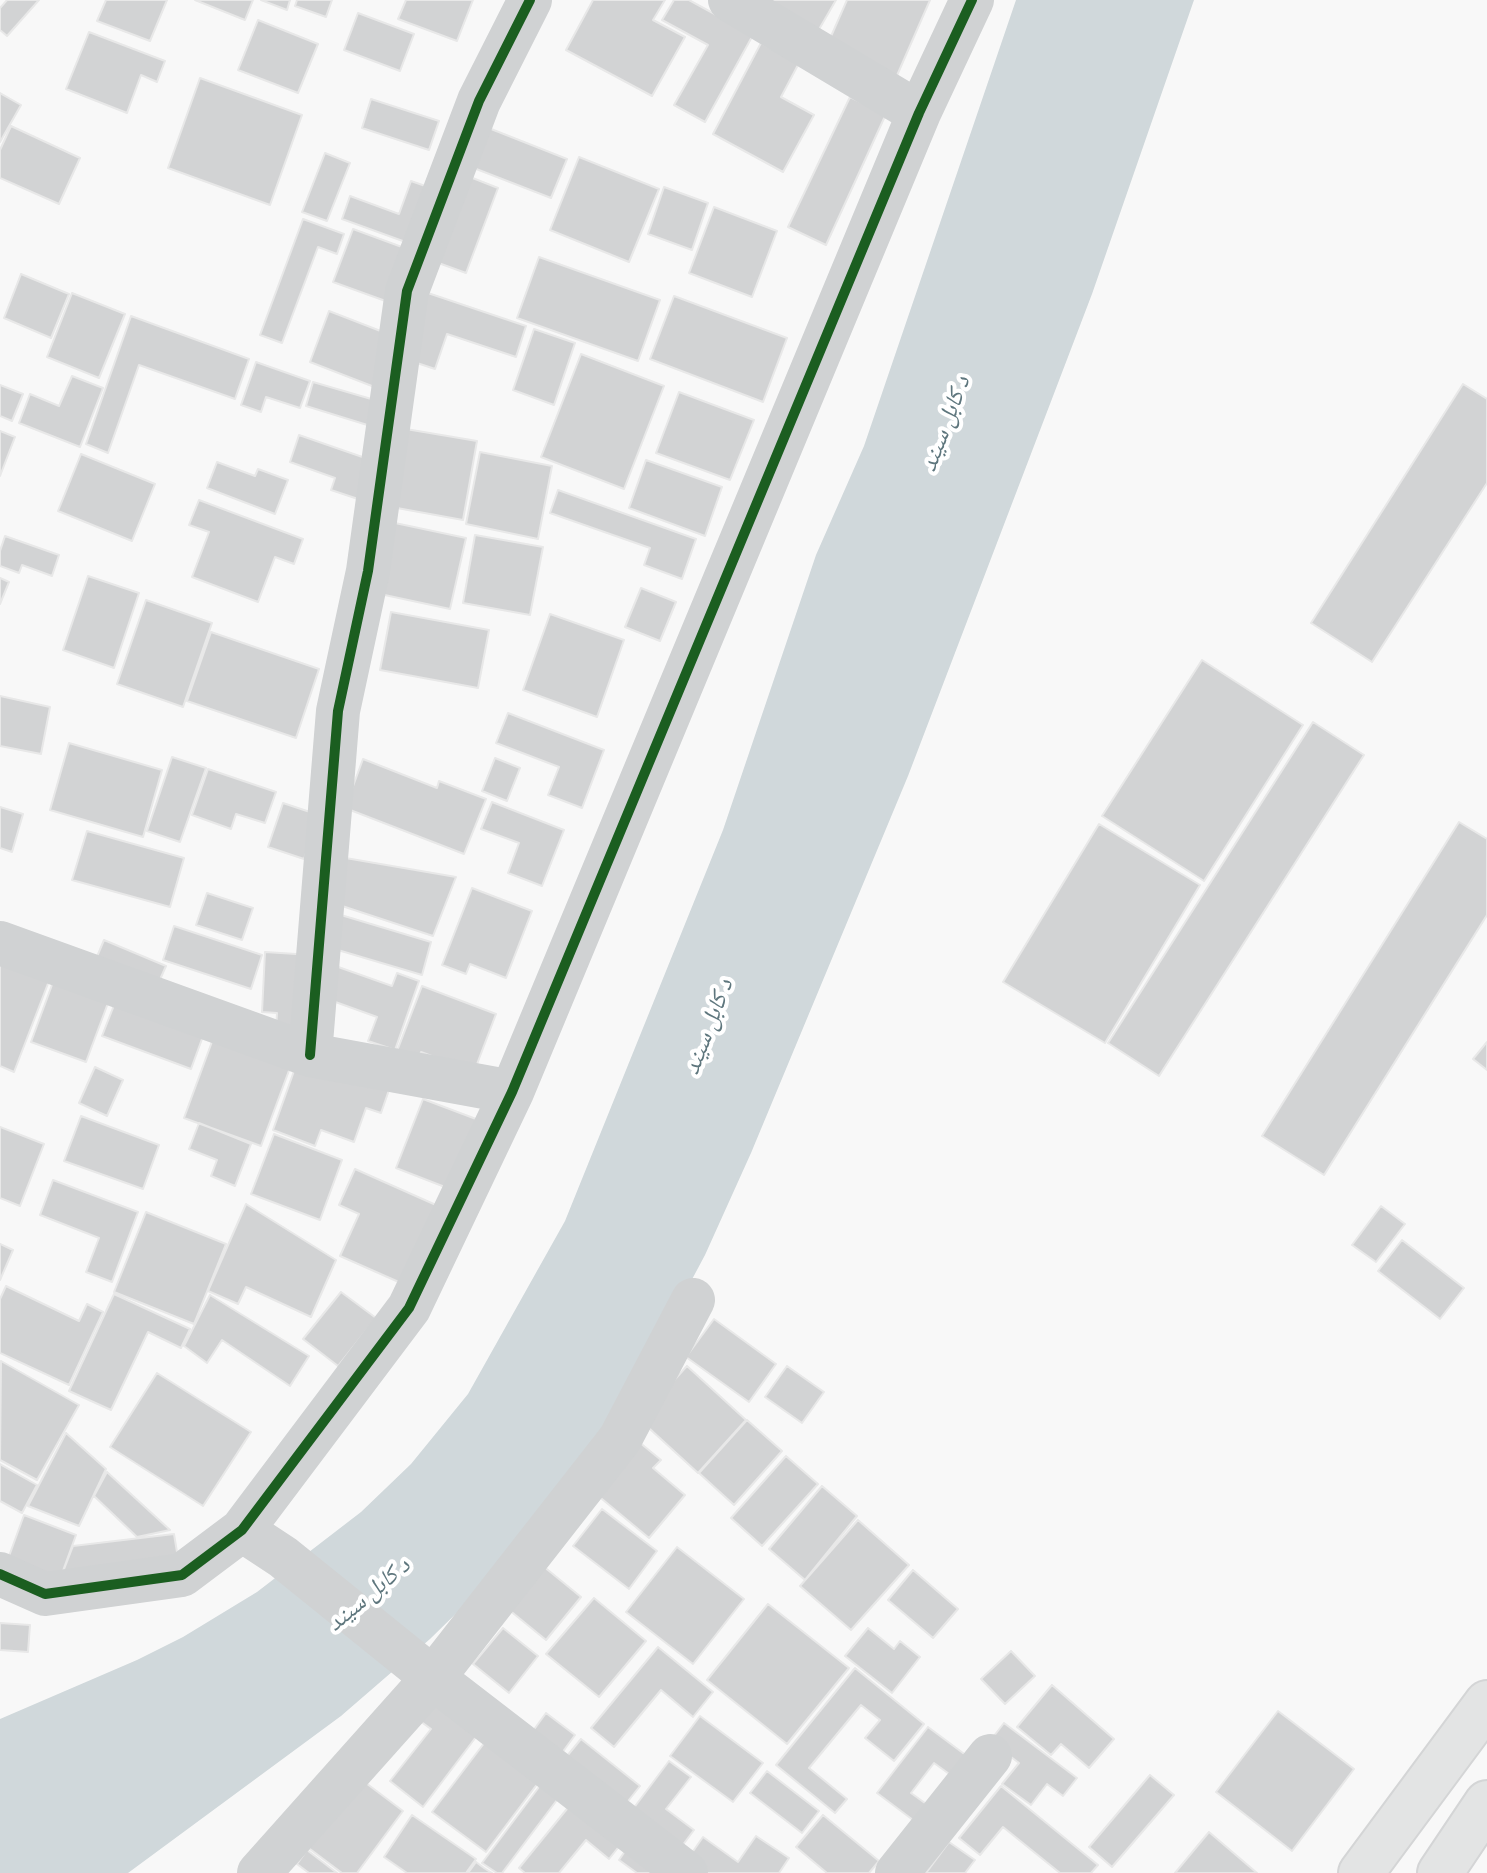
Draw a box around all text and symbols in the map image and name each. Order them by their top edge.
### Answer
water label: د کابل سيند [915,372,977,476]
water label: د کابل سيند [678,975,740,1079]
water label: د کابل سيند [321,1552,417,1638]

